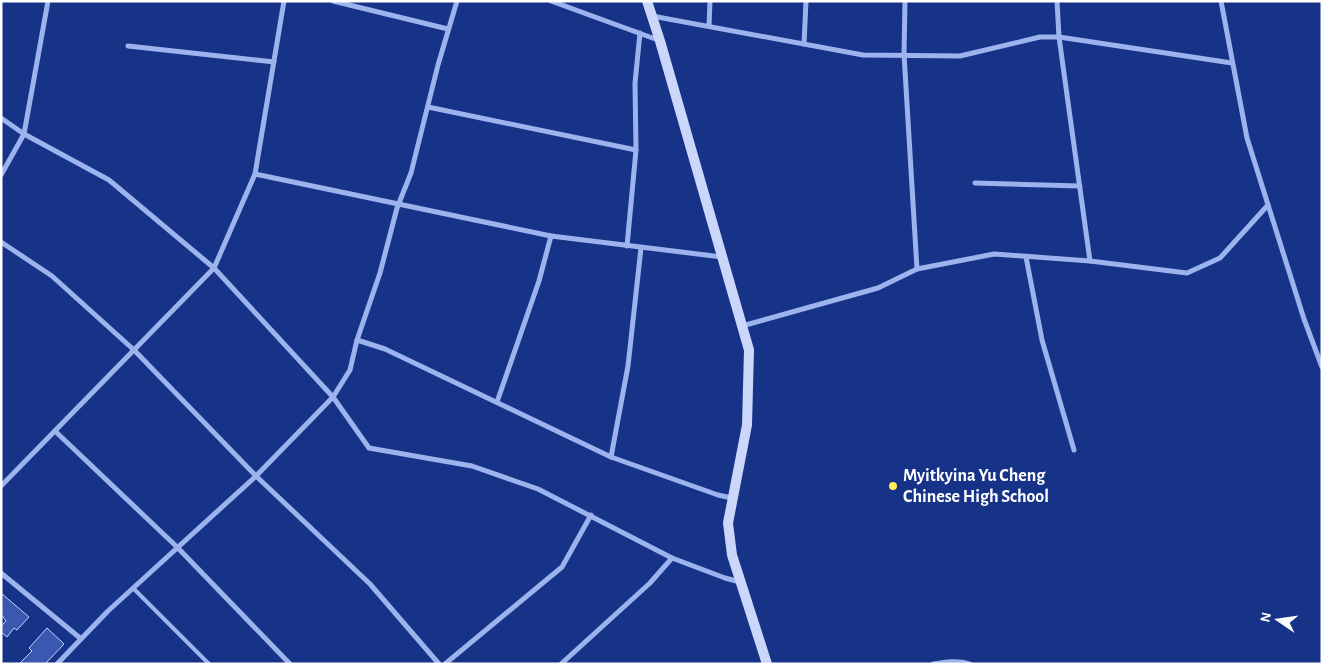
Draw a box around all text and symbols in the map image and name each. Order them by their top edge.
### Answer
place label: Myitkyina Yu Cheng Chinese High School [903,467,1049,506]
marker: Myitkyina Yu Cheng Chinese High School [887,480,899,492]
north arrow [1253,595,1303,645]
text: N [1258,611,1274,624]

